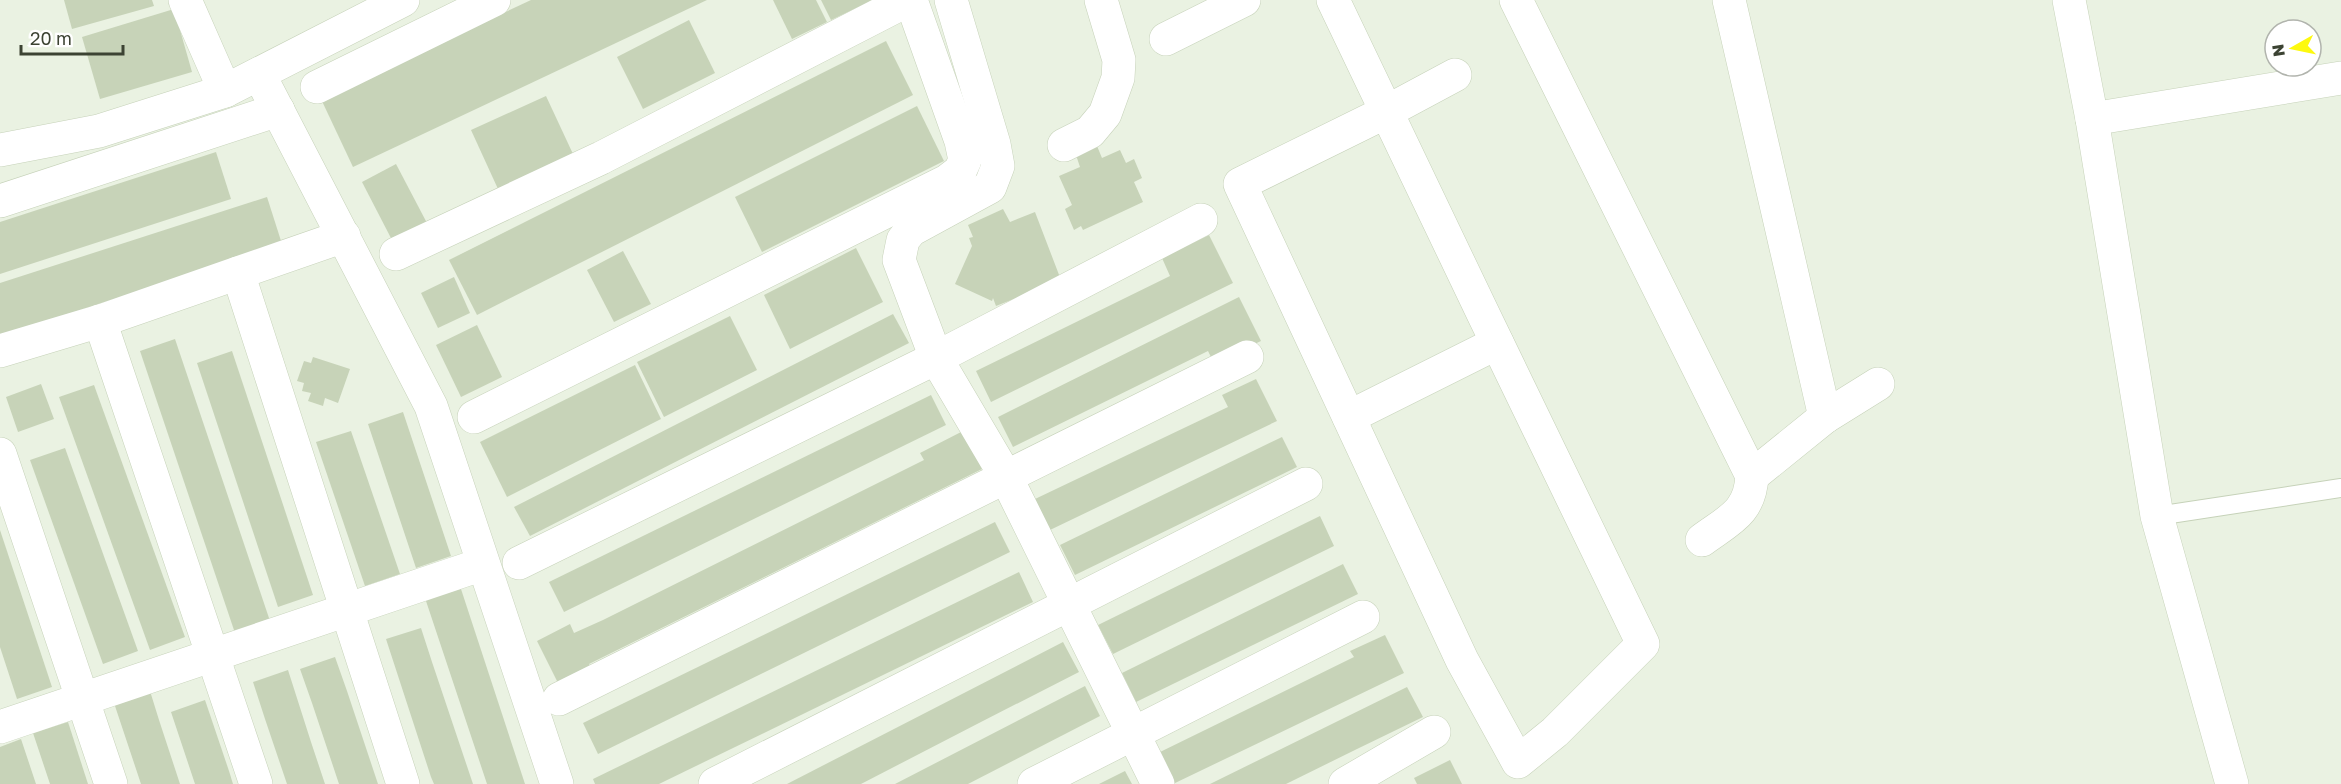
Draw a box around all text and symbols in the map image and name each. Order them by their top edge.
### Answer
scale bar [21,18,123,56]
north arrow [2263,18,2323,78]
text: 20 m [30,27,72,49]
text: N [2267,43,2289,58]

